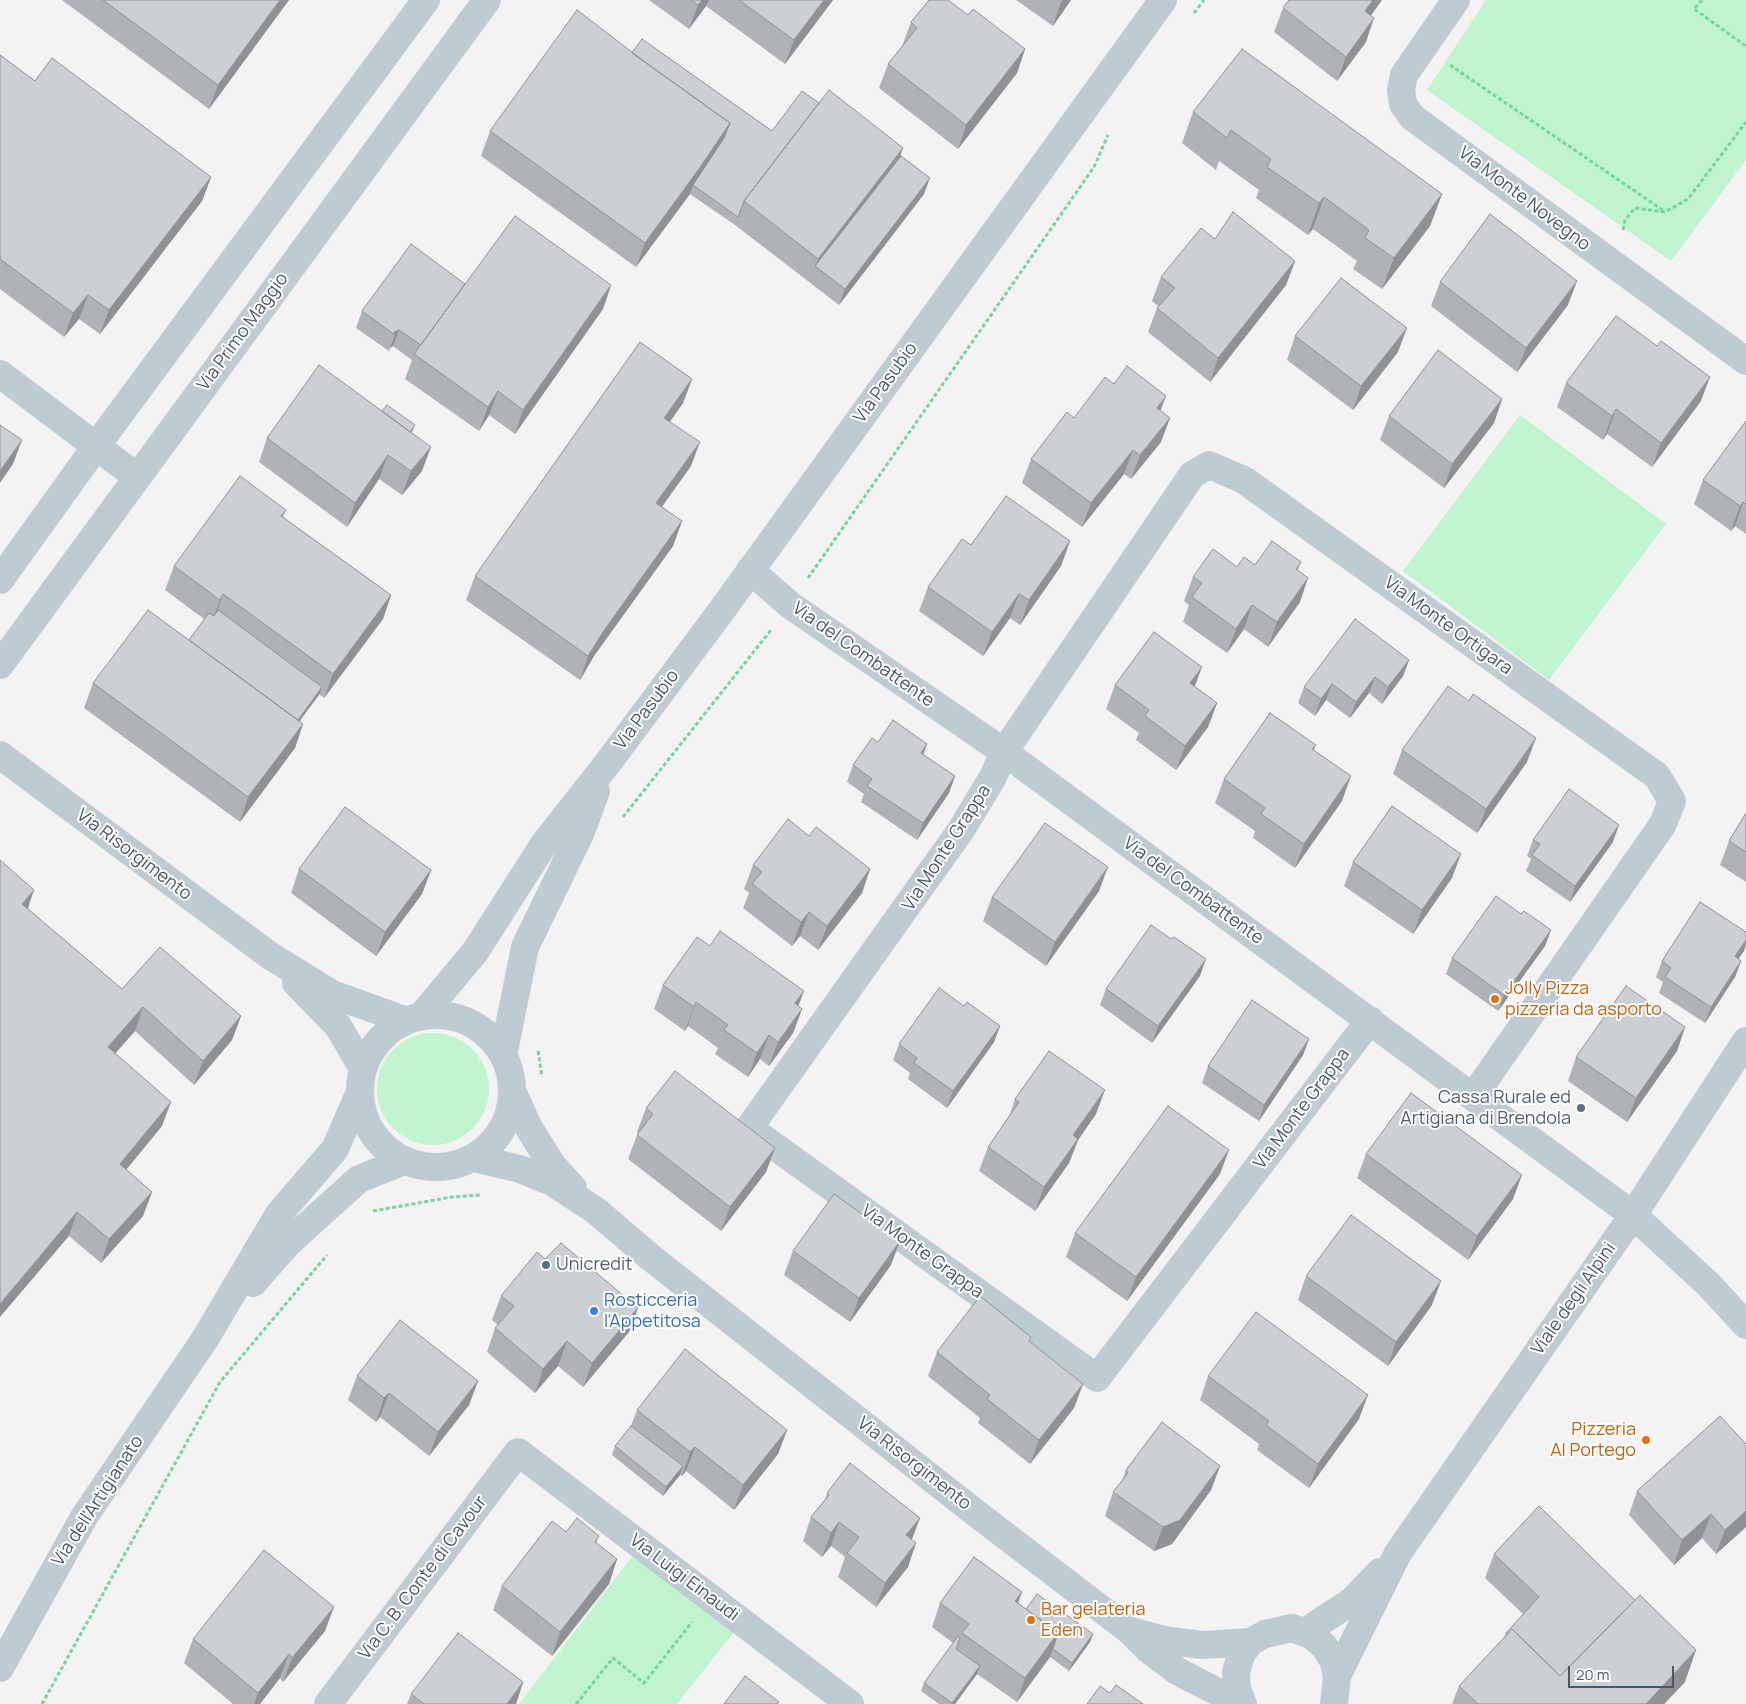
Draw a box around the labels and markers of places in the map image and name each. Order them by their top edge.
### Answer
place label: Jolly Pizza pizzeria da asporto [1505,978,1662,1021]
marker: Jolly Pizza pizzeria da asporto [1489,993,1501,1005]
place label: Cassa Rurale ed Artigiana di Brendola [1400,1087,1571,1130]
marker: Cassa Rurale ed Artigiana di Brendola [1575,1102,1587,1114]
place label: Unicredit [556,1254,632,1276]
marker: Unicredit [540,1259,552,1271]
place label: Rosticceria l'Appetitosa [604,1290,701,1332]
marker: Rosticceria l'Appetitosa [588,1305,600,1317]
place label: Pizzeria Al Portego [1550,1419,1636,1462]
marker: Pizzeria Al Portego [1640,1434,1652,1446]
place label: Bar gelateria Eden [1041,1599,1146,1642]
marker: Bar gelateria Eden [1025,1614,1037,1626]

